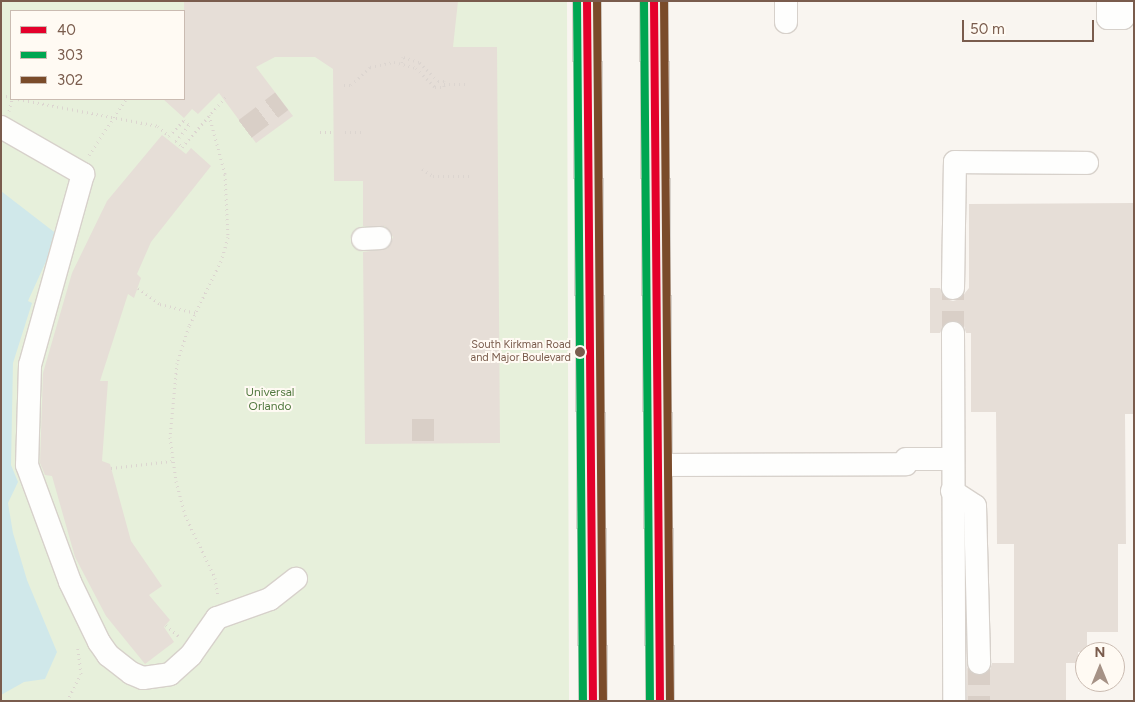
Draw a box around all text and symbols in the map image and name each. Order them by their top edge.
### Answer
legend [10,10,185,100]
scale bar [965,10,1098,42]
text: 50 m [970,20,1005,38]
text: 40 [57,21,76,39]
text: 303 [57,46,83,64]
text: 302 [57,71,83,89]
place label: South Kirkman Road and Major Boulevard [471,339,571,365]
marker: South Kirkman Road and Major Boulevard [575,347,585,357]
park label: Universal Orlando [245,386,295,414]
north arrow [1075,642,1125,692]
text: N [1095,644,1105,661]

